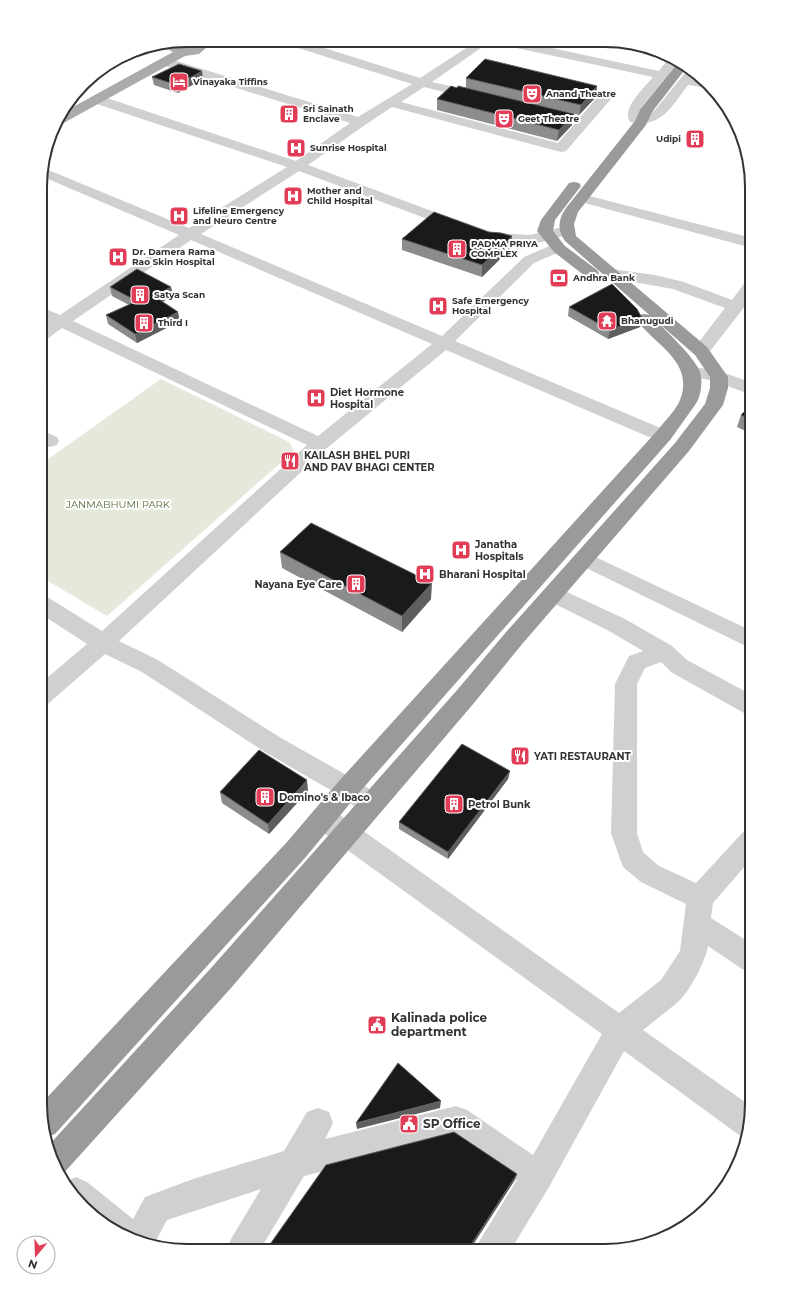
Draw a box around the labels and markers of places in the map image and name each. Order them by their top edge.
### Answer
hotel icon: Vinayaka Tiffins [168,71,190,93]
place label: Vinayaka Tiffins [192,76,268,87]
theatre icon: Anand Theatre [521,83,543,105]
place label: Anand Theatre [545,88,616,99]
building icon: Sri Sainath Enclave [278,103,300,125]
place label: Sri Sainath Enclave [303,103,354,124]
theatre icon: Geet Theatre [493,108,515,130]
place label: Geet Theatre [518,113,579,124]
building icon: Udipi [684,128,706,150]
place label: Udipi [656,133,681,144]
hospital icon: Sunrise Hospital [285,137,307,159]
place label: Sunrise Hospital [310,142,387,153]
hospital icon: Mother and Child Hospital [282,185,304,207]
place label: Mother and Child Hospital [307,185,373,206]
hospital icon: Lifeline Emergency and Neuro Centre [168,205,190,227]
place label: Lifeline Emergency and Neuro Centre [193,205,285,226]
building icon: PADMA PRIYA COMPLEX [446,238,468,260]
place label: PADMA PRIYA COMPLEX [471,238,538,259]
hospital icon: Dr. Damera Rama Rao Skin Hospital [107,246,129,268]
place label: Dr. Damera Rama Rao Skin Hospital [132,246,215,267]
bank icon: Andhra Bank [548,267,570,289]
place label: Andhra Bank [572,272,635,283]
building icon: Satya Scan [129,284,151,306]
place label: Satya Scan [154,289,205,300]
hospital icon: Safe Emergency Hospital [427,295,449,317]
place label: Safe Emergency Hospital [452,295,529,316]
temple icon: Bhanugudi [596,310,618,332]
building icon: Third I [133,312,155,334]
place label: Bhanugudi [621,315,674,326]
place label: Third I [158,317,188,328]
place label: Diet Hormone Hospital [330,386,404,411]
hospital icon: Diet Hormone Hospital [305,387,327,409]
place label: KAILASH BHEL PURI AND PAV BHAGI CENTER [303,449,435,474]
restaurant icon: KAILASH BHEL PURI AND PAV BHAGI CENTER [279,450,301,472]
place label: Janatha Hospitals [474,538,524,563]
hospital icon: Janatha Hospitals [450,539,472,561]
hospital icon: Bharani Hospital [414,563,436,585]
place label: Bharani Hospital [439,568,526,581]
building icon: Nayana Eye Care [345,573,367,595]
place label: Nayana Eye Care [254,578,342,591]
restaurant icon: YATI RESTAURANT [509,745,531,767]
place label: YATI RESTAURANT [533,750,631,763]
building icon: Domino's & Ibaco [254,786,276,808]
place label: Domino's & Ibaco [279,791,370,804]
building icon: Petrol Bunk [443,793,465,815]
place label: Petrol Bunk [468,798,531,811]
place label: Kalinada police department [391,1010,488,1039]
public building icon: Kalinada police department [366,1014,388,1036]
public building icon: SP Office [398,1113,420,1135]
place label: SP Office [423,1116,481,1131]

